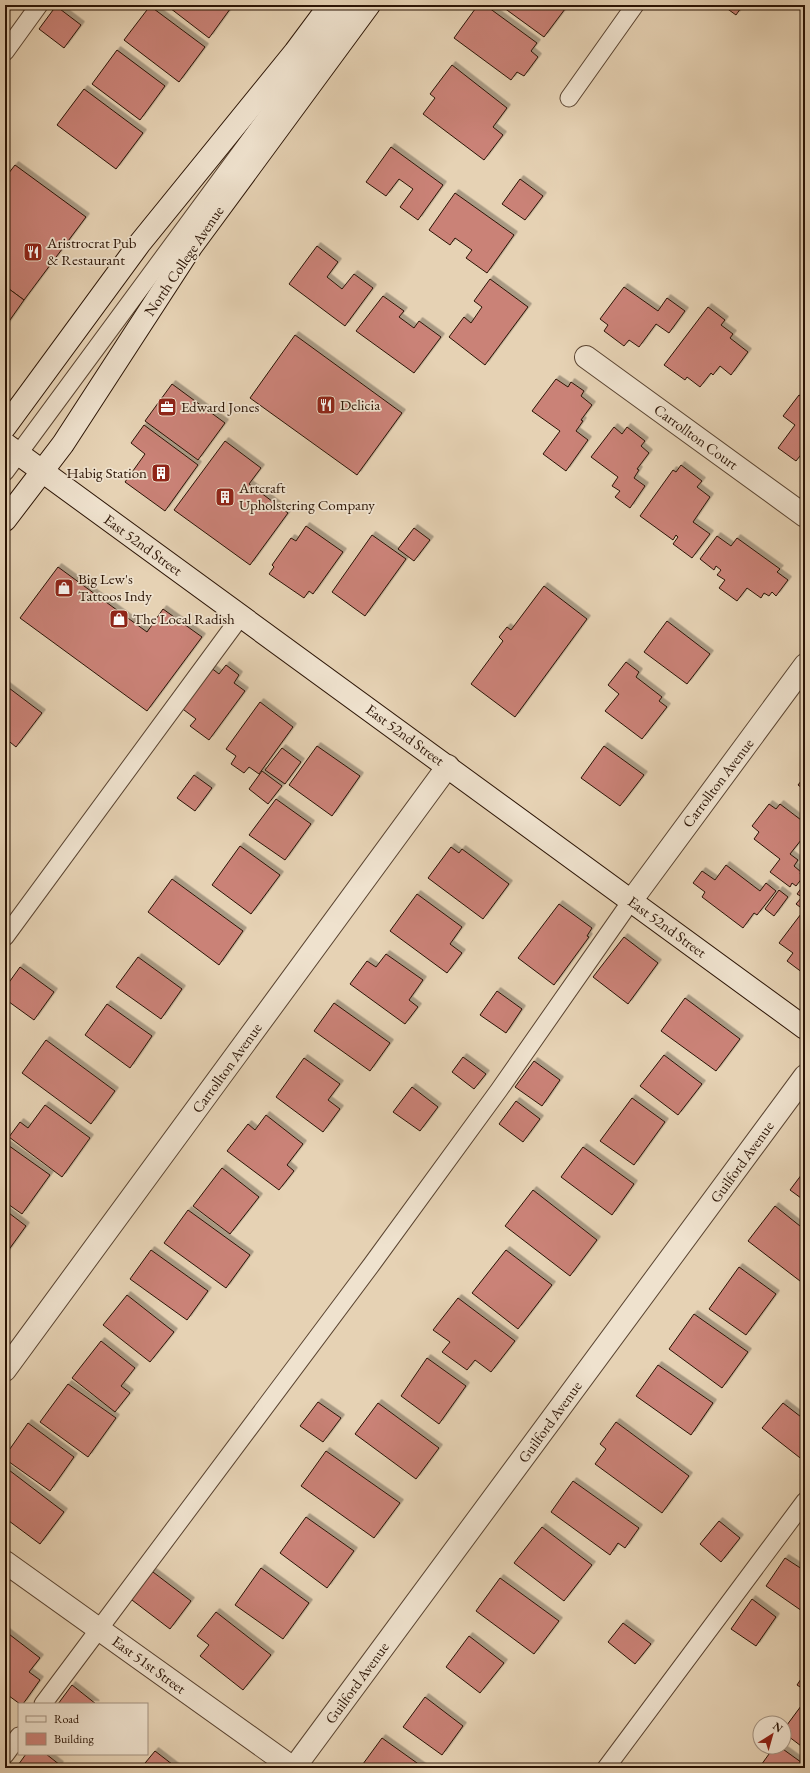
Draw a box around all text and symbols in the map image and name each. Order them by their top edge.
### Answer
street label: North College Avenue [140,202,228,320]
place label: Aristrocrat Pub & Restaurant [46,233,137,269]
restaurant icon: Aristrocrat Pub & Restaurant [22,241,44,263]
restaurant icon: Delicia [315,394,337,416]
place label: Delicia [340,395,380,414]
office icon: Edward Jones [156,396,178,418]
place label: Edward Jones [181,397,260,416]
street label: Carrollton Court [650,400,742,474]
building icon: Habig Station [150,462,172,484]
place label: Habig Station [67,463,147,482]
place label: Artcraft Upholstering Company [238,478,375,514]
building icon: Artcraft Upholstering Company [214,486,236,508]
street label: East 52nd Street [100,510,187,580]
place label: Big Lew's Tattoos Indy [78,569,152,605]
shop icon: Big Lew's Tattoos Indy [53,577,75,599]
shop icon: The Local Radish [108,608,130,630]
place label: The Local Radish [133,609,235,628]
street label: East 52nd Street [362,700,449,770]
street label: Carrollton Avenue [678,734,758,831]
street label: East 52nd Street [624,892,711,962]
street label: Carrollton Avenue [187,1019,266,1117]
street label: Guilford Avenue [706,1117,778,1206]
street label: Guilford Avenue [514,1377,586,1466]
street label: East 51st Street [109,1631,190,1698]
street label: Guilford Avenue [321,1638,393,1727]
legend [18,1703,148,1755]
text: Road [54,1711,80,1727]
north arrow [752,1715,792,1755]
text: N [770,1719,786,1735]
text: Building [54,1731,95,1747]

